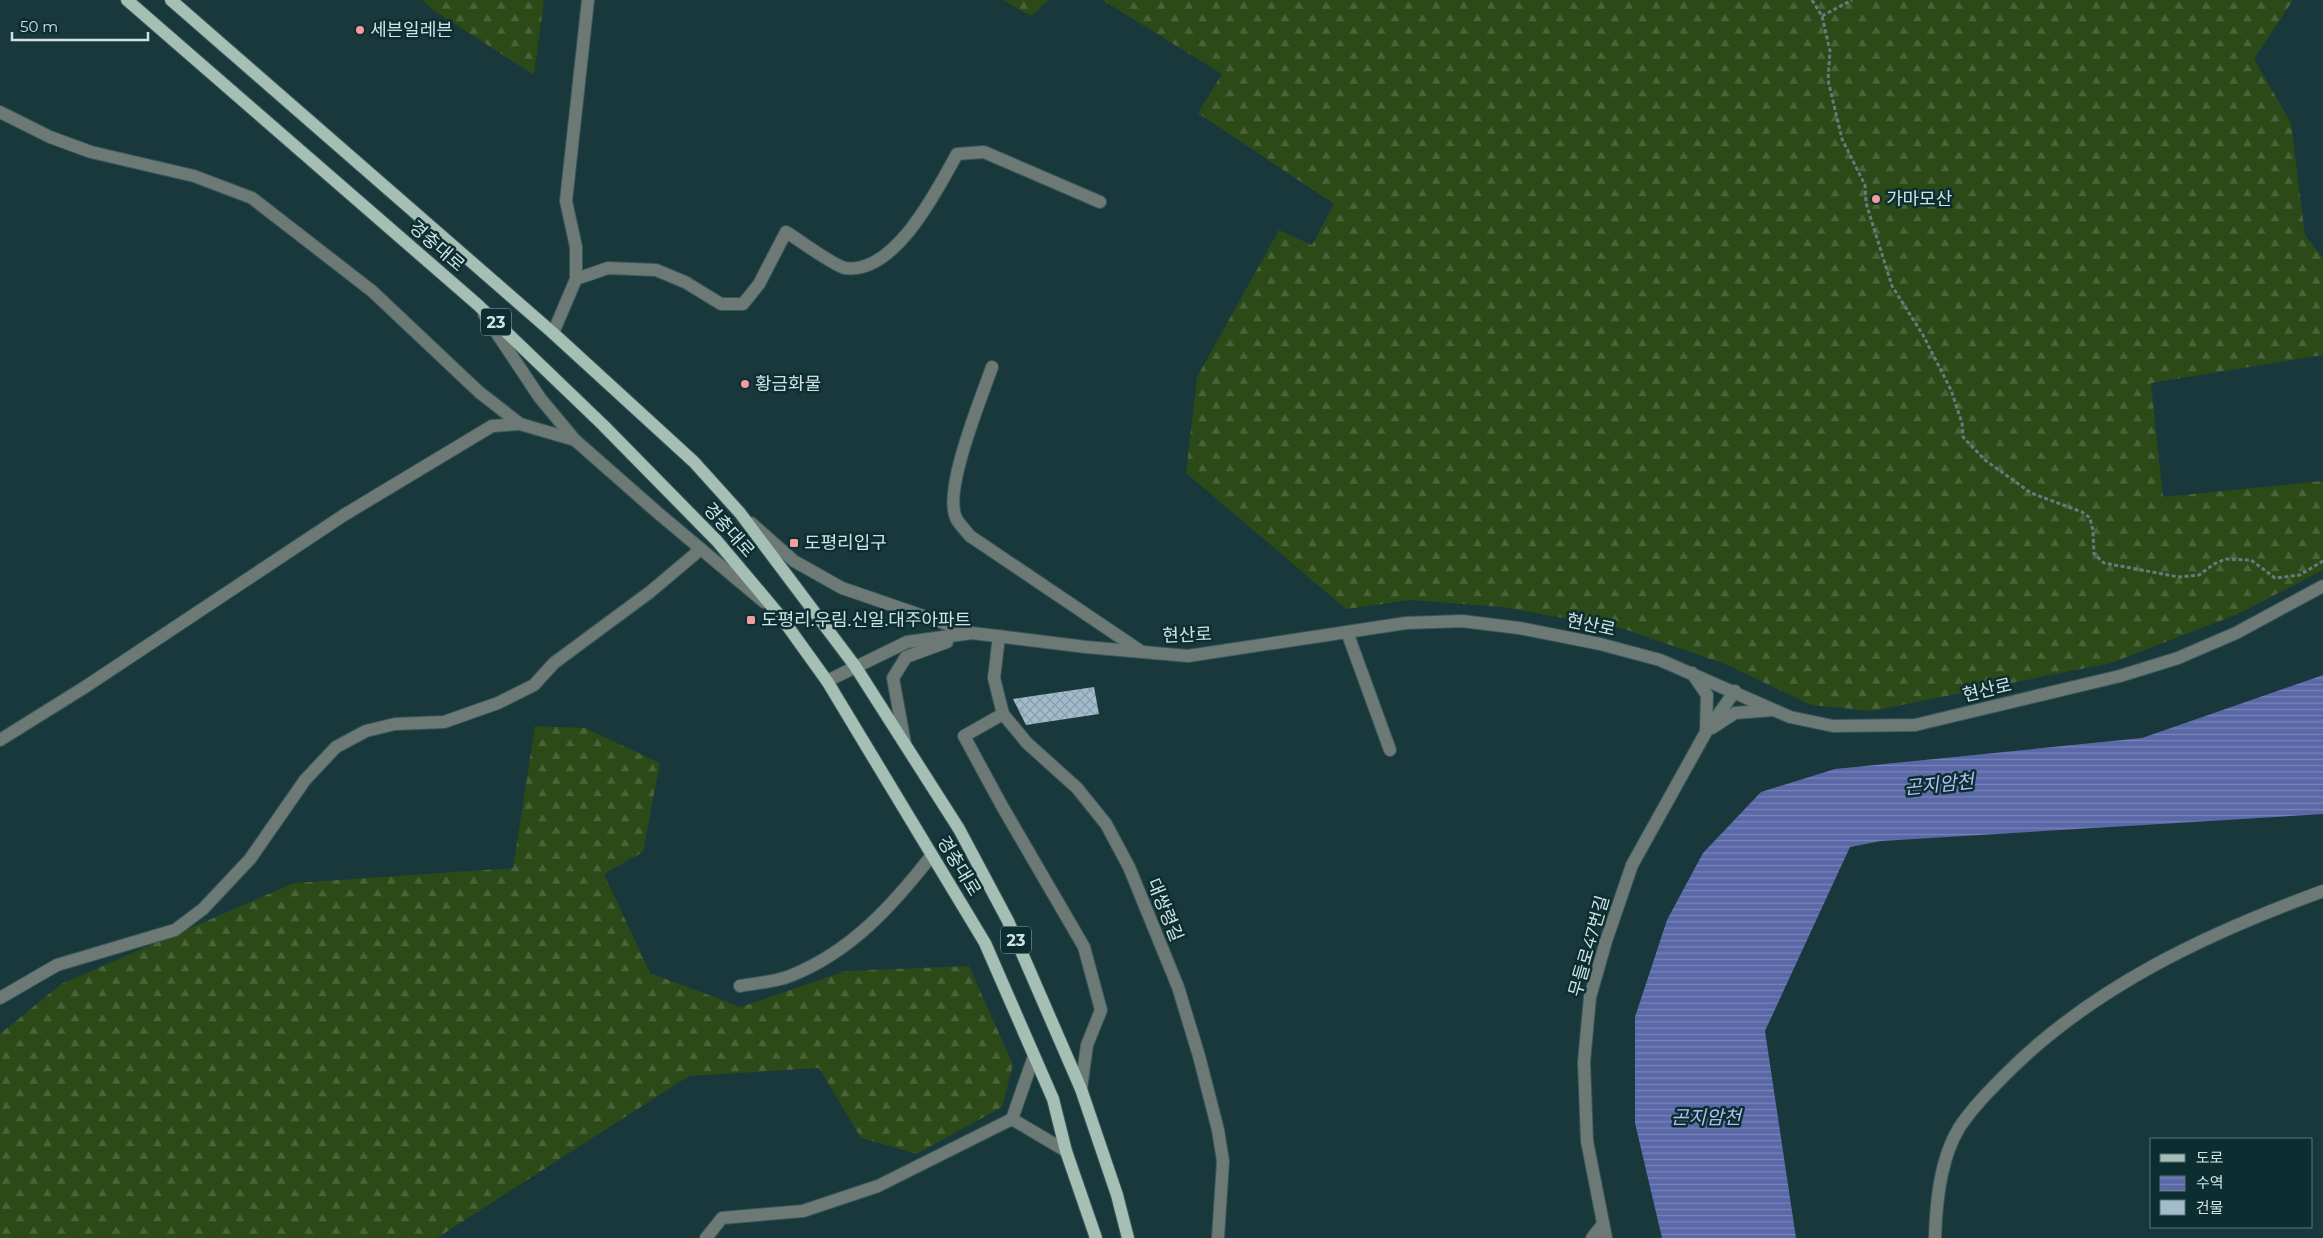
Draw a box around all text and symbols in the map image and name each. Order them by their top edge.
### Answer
scale bar [12,10,149,42]
text: 50 m [20,17,58,36]
place label: 세븐일레븐 [370,19,453,41]
marker: 세븐일레븐 [354,24,366,36]
place label: 가마모산 [1886,188,1952,210]
marker: 가마모산 [1870,193,1882,205]
street label: 경충대로 [405,216,469,276]
road number: 23 [481,308,511,336]
place label: 황금화물 [755,373,821,395]
marker: 황금화물 [739,378,751,390]
street label: 경충대로 [699,498,759,562]
place label: 도평리입구 [804,532,887,554]
marker: 도평리입구 [788,537,800,549]
place label: 도평리.우림.신일.대주아파트 [761,609,971,631]
street label: 현산로 [1564,609,1618,641]
marker: 도평리.우림.신일.대주아파트 [745,614,757,626]
street label: 현산로 [1162,623,1212,647]
street label: 현산로 [1960,674,2014,706]
water label: 곤지암천 [1903,769,1977,800]
street label: 경충대로 [933,832,985,900]
street label: 대쌍령길 [1142,875,1188,945]
street label: 무들로47번길 [1564,893,1614,999]
road number: 23 [1001,926,1031,954]
water label: 곤지암천 [1671,1106,1742,1129]
legend [2150,1138,2313,1228]
text: 도로 [2196,1148,2224,1167]
text: 수역 [2196,1173,2224,1192]
text: 건물 [2196,1198,2224,1217]

